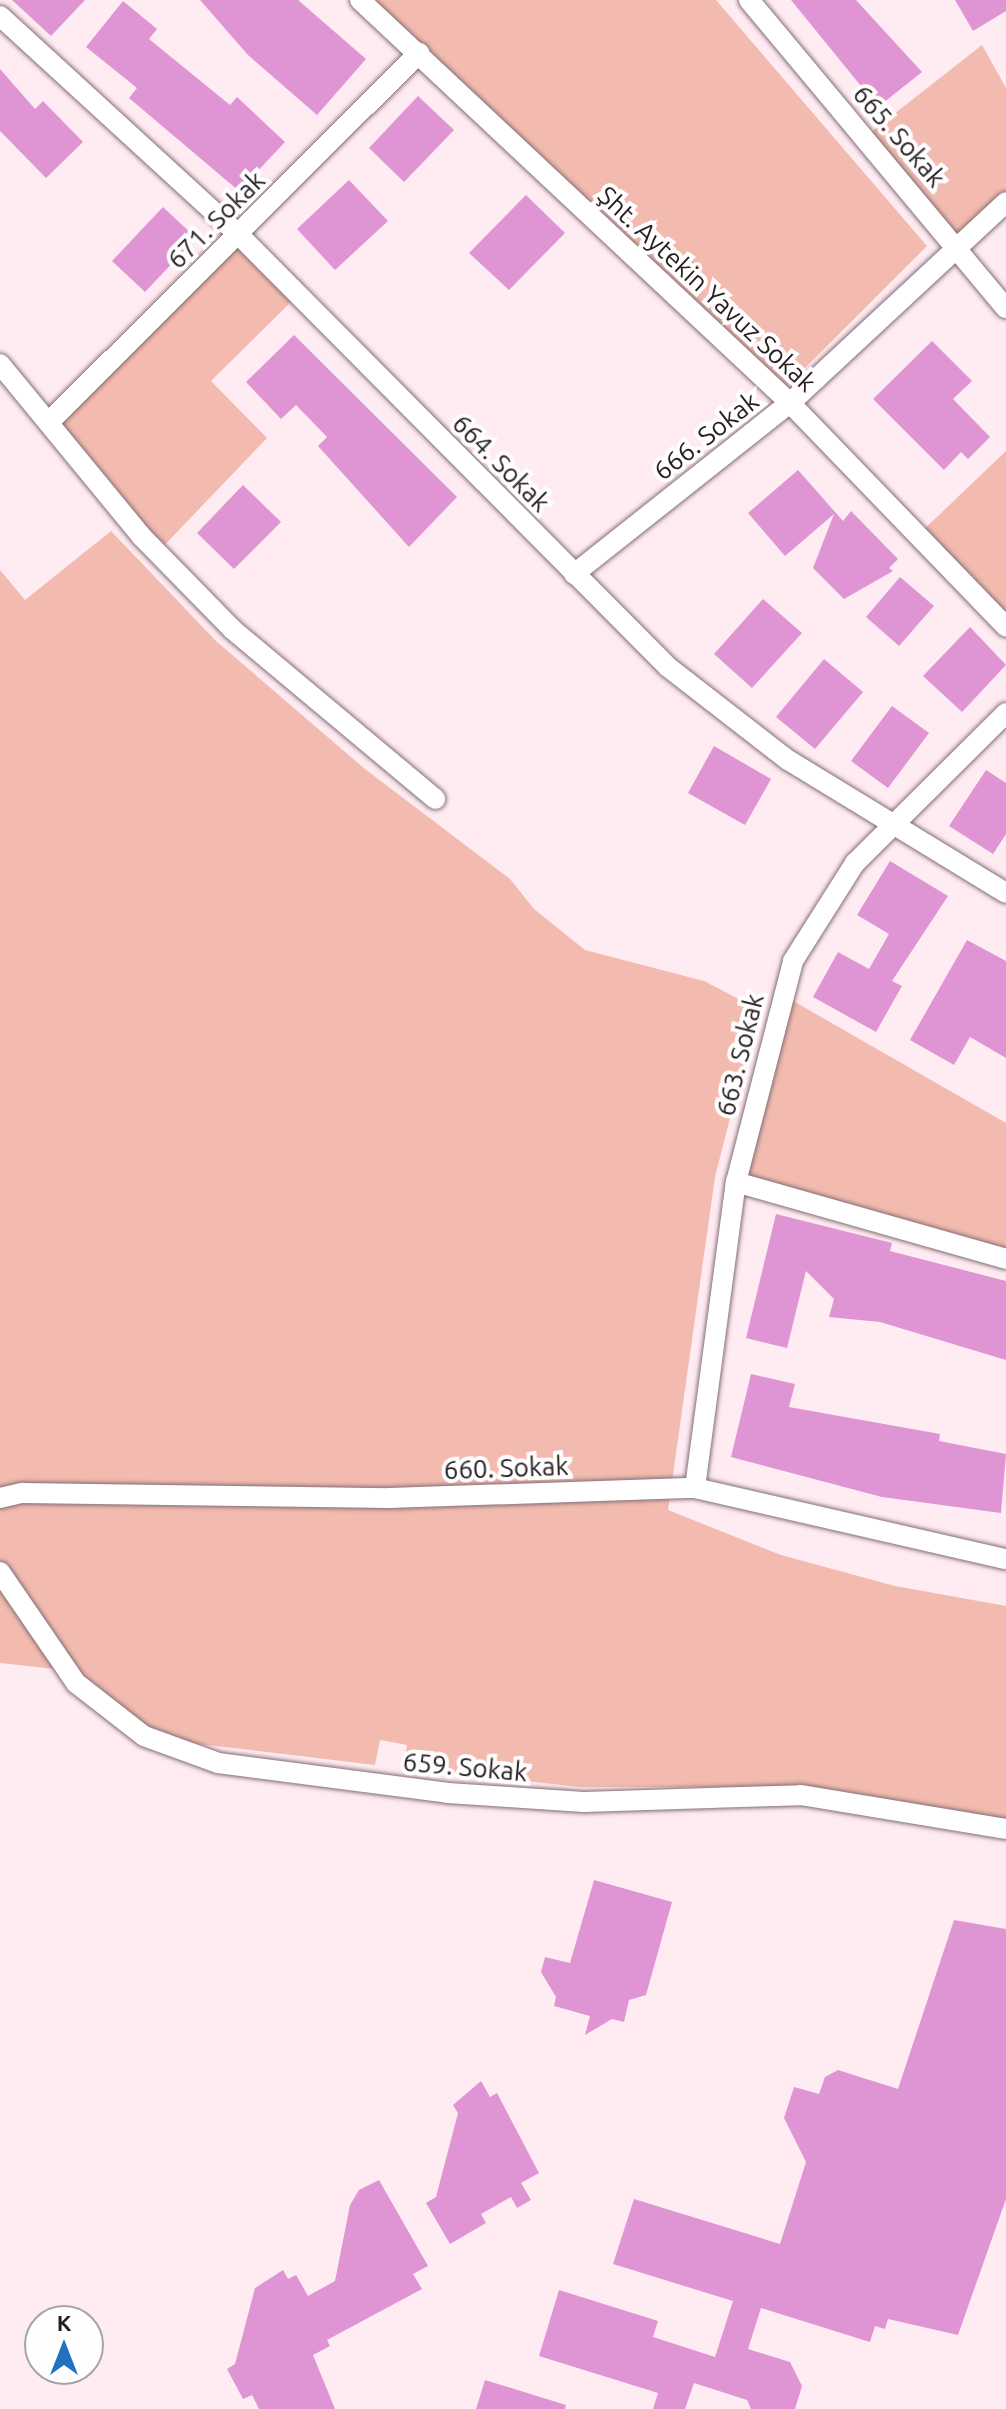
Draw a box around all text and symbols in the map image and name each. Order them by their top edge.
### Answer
street label: 665. Sokak [846,79,952,193]
street label: 671. Sokak [161,165,271,275]
street label: Şht. Aytekin Yavuz Sokak [591,180,823,398]
street label: 666. Sokak [647,385,765,487]
street label: 664. Sokak [446,408,556,518]
street label: 663. Sokak [710,991,770,1119]
street label: 660. Sokak [443,1450,569,1486]
street label: 659. Sokak [401,1746,529,1788]
north arrow [24,2305,104,2385]
text: K [57,2310,71,2335]

